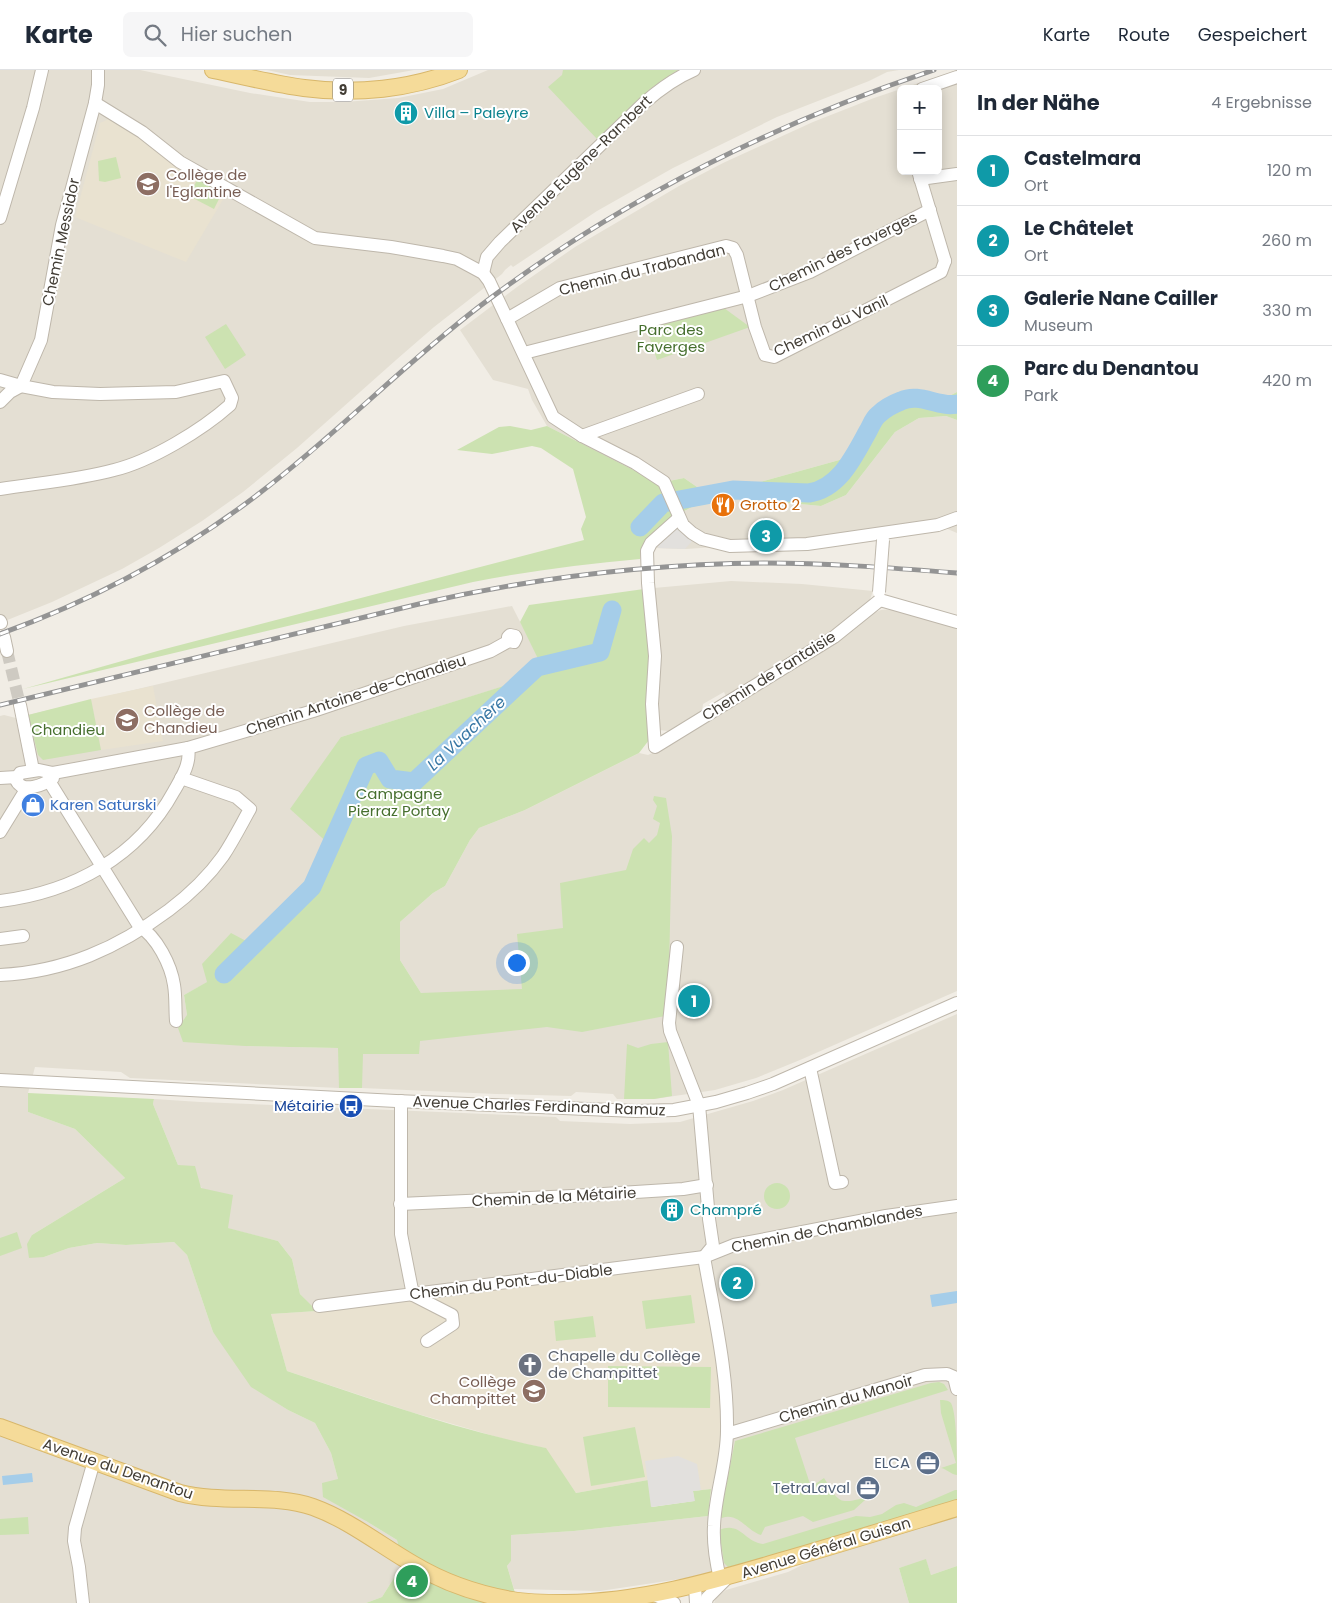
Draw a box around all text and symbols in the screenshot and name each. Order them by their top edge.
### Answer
search box [123,12,473,57]
text: Karte [25,18,93,51]
icon: search [141,21,169,49]
text: Hier suchen [181,21,292,48]
text: Karte [1043,22,1090,47]
text: Route [1118,22,1170,47]
text: Gespeichert [1198,22,1307,47]
road number: 9 [333,78,353,102]
map controls [897,85,942,175]
button: + [897,85,942,130]
text: In der Nähe [977,88,1100,117]
street label: Avenue Eugène-Rambert [505,90,656,237]
text: 4 Ergebnisse [1211,91,1312,114]
building icon: Villa – Paleyre [393,100,419,126]
place label: Villa – Paleyre [424,102,529,123]
button: − [897,130,942,175]
text: Castelmara [1024,145,1141,172]
text: 1 [990,159,996,182]
text: 120 m [1267,159,1312,182]
place label: Collège de l'Eglantine [166,164,247,202]
school or university icon: Collège de l'Eglantine [135,171,161,197]
text: Ort [1024,174,1048,197]
street label: Chemin Messidor [37,176,84,308]
street label: Chemin des Faverges [765,206,921,297]
text: Le Châtelet [1024,215,1133,242]
text: 2 [988,229,998,252]
text: 260 m [1262,229,1312,252]
street label: Chemin du Trabandan [557,239,727,300]
text: Ort [1024,244,1048,267]
text: Galerie Nane Cailler [1024,285,1218,312]
street label: Chemin du Vanil [770,290,892,361]
text: 3 [988,299,998,322]
text: 330 m [1262,299,1312,322]
text: Museum [1024,314,1093,337]
park label: Parc des Faverges [637,319,705,357]
text: Parc du Denantou [1024,355,1199,382]
text: 4 [988,369,998,392]
text: 420 m [1262,369,1312,392]
text: Park [1024,384,1058,407]
restaurant icon: Grotto 2 [710,492,736,518]
place label: Grotto 2 [740,494,800,515]
pin: 3 [750,517,782,555]
street label: Chemin de Fantaisie [698,626,840,725]
street label: Chemin Antoine-de-Chandieu [243,649,469,740]
water label: La Vuachère [422,691,511,776]
place label: Collège de Chandieu [144,700,225,738]
school or university icon: Collège de Chandieu [114,707,140,733]
park label: Chandieu [31,719,105,740]
park label: Campagne Pierraz Portay [348,783,450,821]
shop icon: Karen Saturski [20,792,46,818]
place label: Karen Saturski [50,794,156,815]
your location [504,950,530,976]
pin: 1 [678,982,710,1020]
street label: Avenue Charles Ferdinand Ramuz [412,1091,666,1120]
bus stop icon: Métairie [338,1093,364,1119]
place label: Métairie [274,1095,334,1116]
street label: Chemin de la Métairie [471,1182,637,1211]
building icon: Champré [659,1197,685,1223]
place label: Champré [690,1199,762,1220]
street label: Chemin de Chamblandes [730,1200,924,1257]
street label: Chemin du Pont-du-Diable [408,1259,614,1304]
pin: 2 [721,1264,753,1302]
place label: Chapelle du Collège de Champittet [548,1345,701,1383]
church icon: Chapelle du Collège de Champittet [517,1352,543,1378]
street label: Chemin du Manoir [776,1369,916,1428]
place label: Collège Champittet [430,1371,516,1409]
school or university icon: Collège Champittet [521,1378,547,1404]
street label: Avenue du Denantou [40,1433,196,1504]
office icon: ELCA [915,1450,941,1476]
place label: ELCA [874,1452,910,1473]
office icon: TetraLaval [855,1475,881,1501]
place label: TetraLaval [773,1477,850,1498]
street label: Avenue Général Guisan [739,1512,913,1583]
pin: 4 [396,1562,428,1600]

